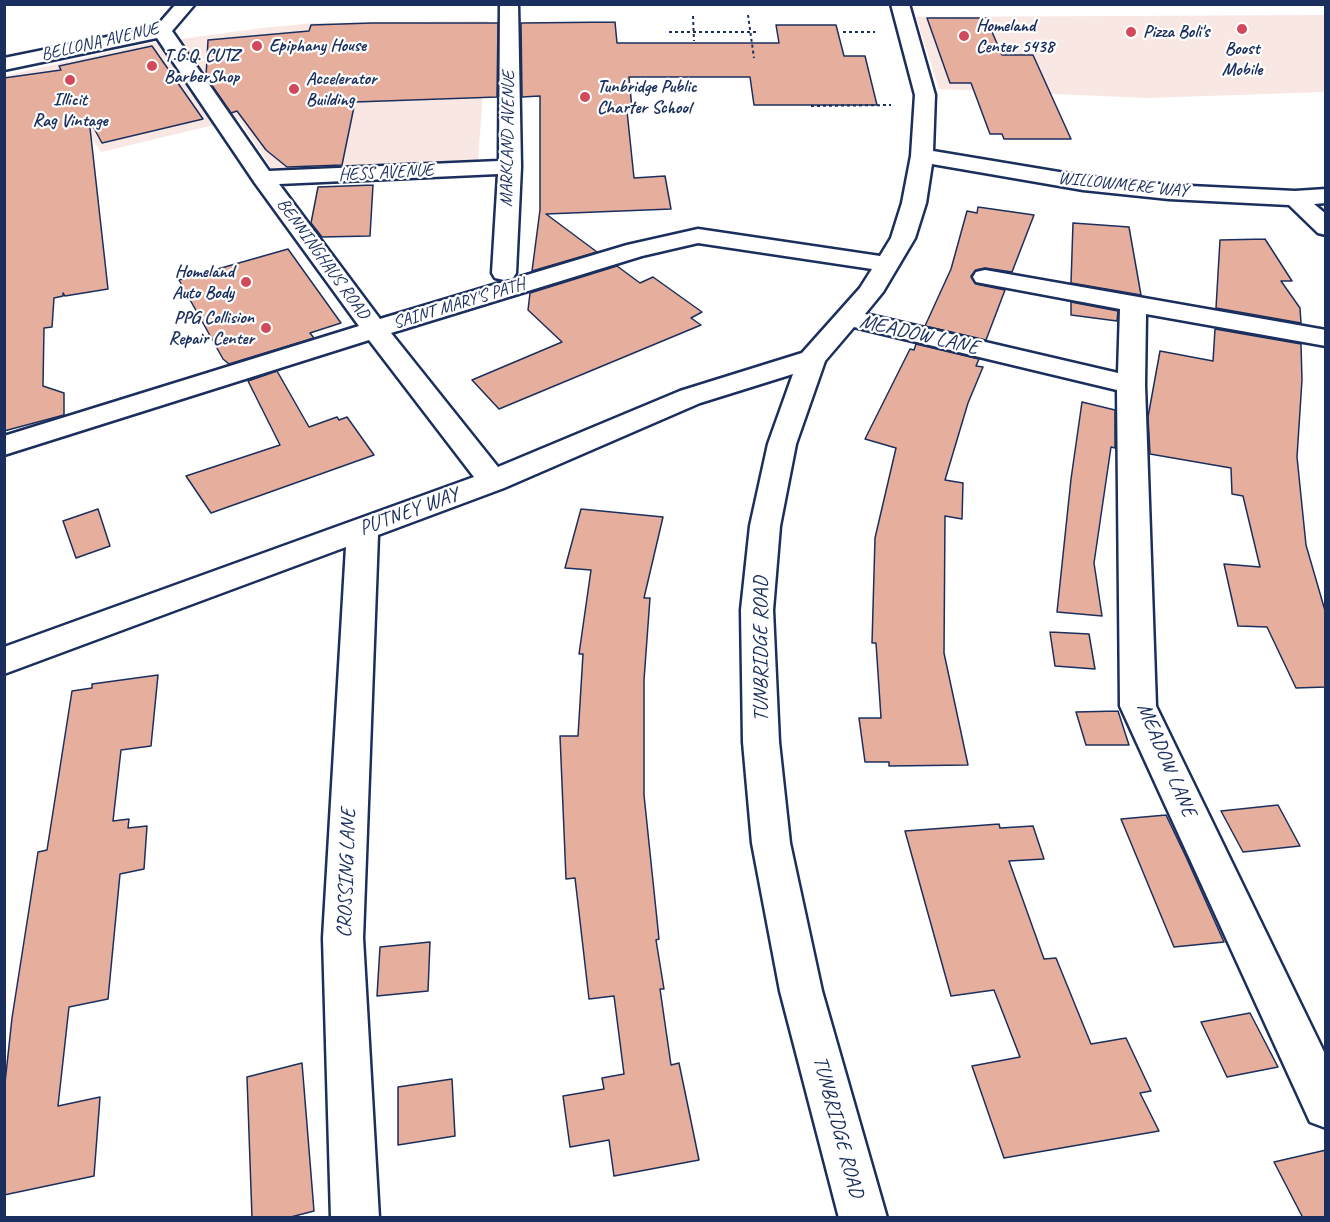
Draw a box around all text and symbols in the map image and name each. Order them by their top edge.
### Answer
place label: Homeland Center 5438 [976,15,1054,57]
street label: BELLONA AVENUE [39,18,161,66]
place label: Pizza Boli's [1143,21,1209,43]
marker: Boost Mobile [1235,22,1249,36]
marker: Pizza Boli's [1124,25,1138,39]
marker: Homeland Center 5438 [957,29,971,43]
place label: Epiphany House [269,35,366,57]
place label: Boost Mobile [1222,38,1262,80]
marker: Epiphany House [250,39,264,53]
place label: T.G.Q. CUTZ BarberShop [164,45,239,88]
marker: T.G.Q. CUTZ BarberShop [145,59,159,73]
place label: Accelerator Building [306,68,376,110]
street label: MARKLAND AVENUE [496,71,520,207]
marker: Illicit Rag Vintage [63,73,77,87]
place label: Tunbridge Public Charter School [597,76,697,118]
marker: Accelerator Building [287,82,301,96]
place label: Illicit Rag Vintage [32,89,108,132]
marker: Tunbridge Public Charter School [578,90,592,104]
street label: HESS AVENUE [338,160,434,186]
street label: WILLOWMERE WAY [1057,167,1189,203]
street label: BENNINGHAUS ROAD [272,194,374,324]
place label: Homeland Auto Body [172,261,234,304]
street label: SAINT MARY'S PATH [391,274,527,334]
marker: Homeland Auto Body [239,275,253,289]
place label: PPG Collision Repair Center [169,307,254,350]
street label: MEADOW LANE [857,309,981,361]
marker: PPG Collision Repair Center [259,321,273,335]
street label: PUTNEY WAY [356,482,462,542]
street label: TUNBRIDGE ROAD [748,576,774,722]
street label: MEADOW LANE [1131,699,1201,821]
street label: CROSSING LANE [332,808,362,938]
street label: TUNBRIDGE ROAD [807,1054,869,1200]

